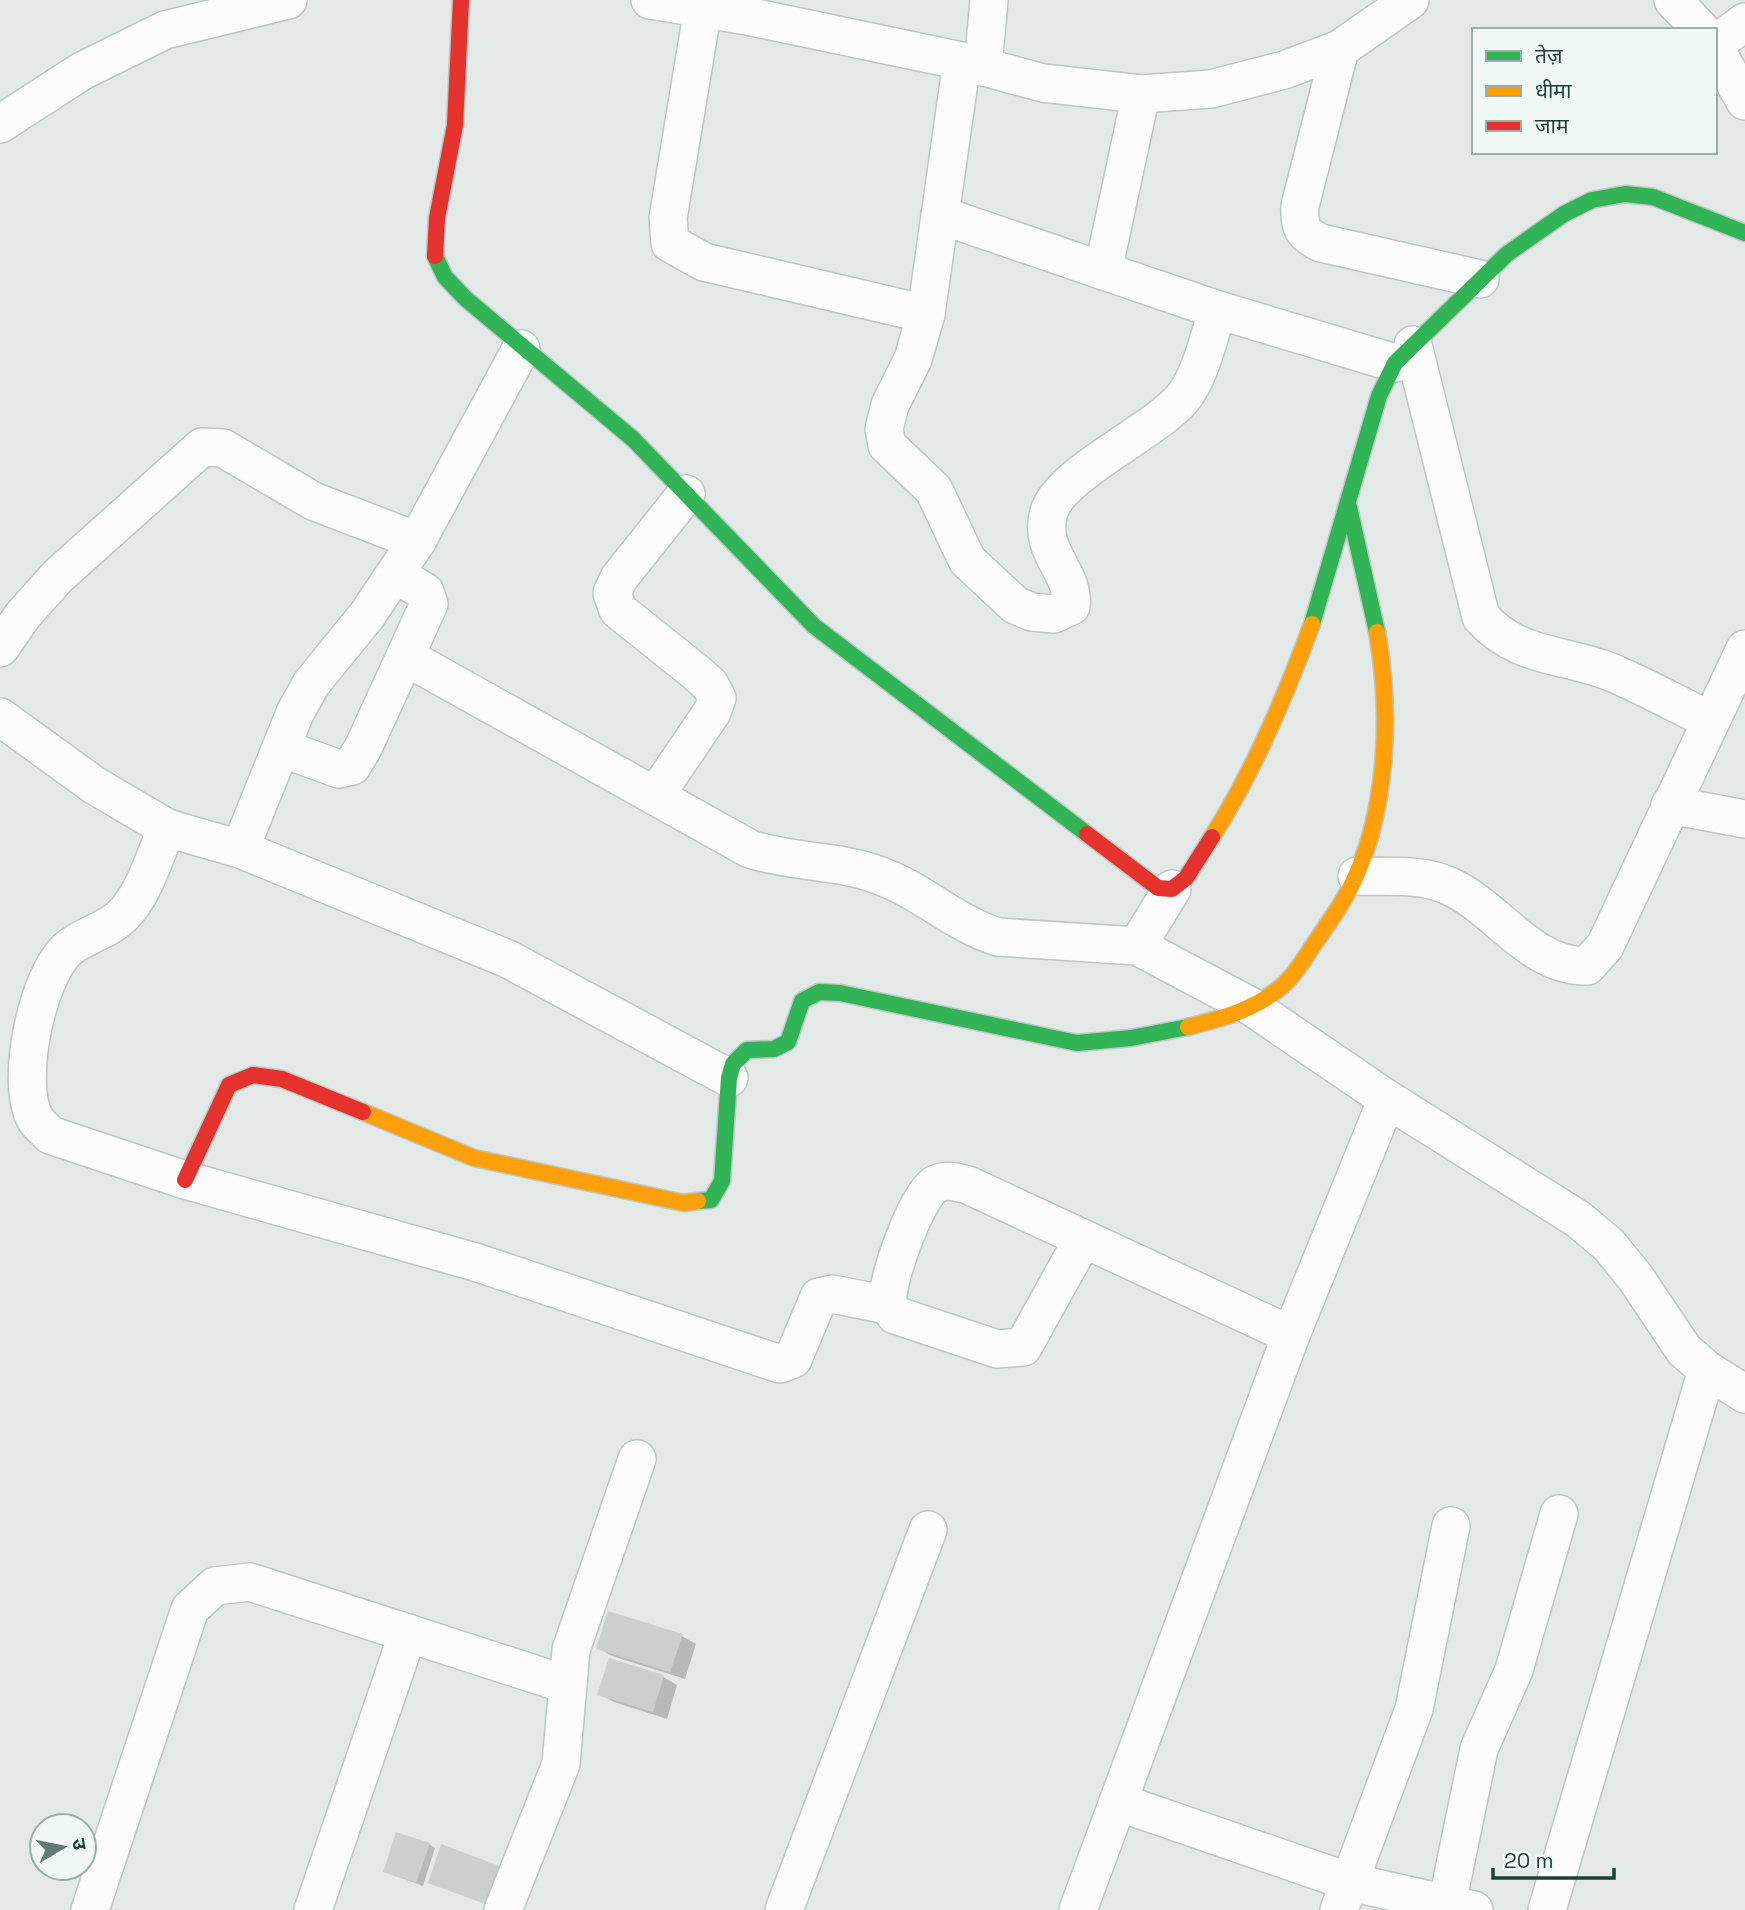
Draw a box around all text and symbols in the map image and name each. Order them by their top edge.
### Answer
legend [1472,28,1717,154]
text: तेज़ [1535,42,1563,69]
text: धीमा [1535,77,1572,104]
text: जाम [1535,112,1569,139]
north arrow [28,1812,98,1882]
text: उ [66,1836,93,1853]
scale bar [1493,1836,1614,1880]
text: 20 m [1504,1847,1554,1874]

